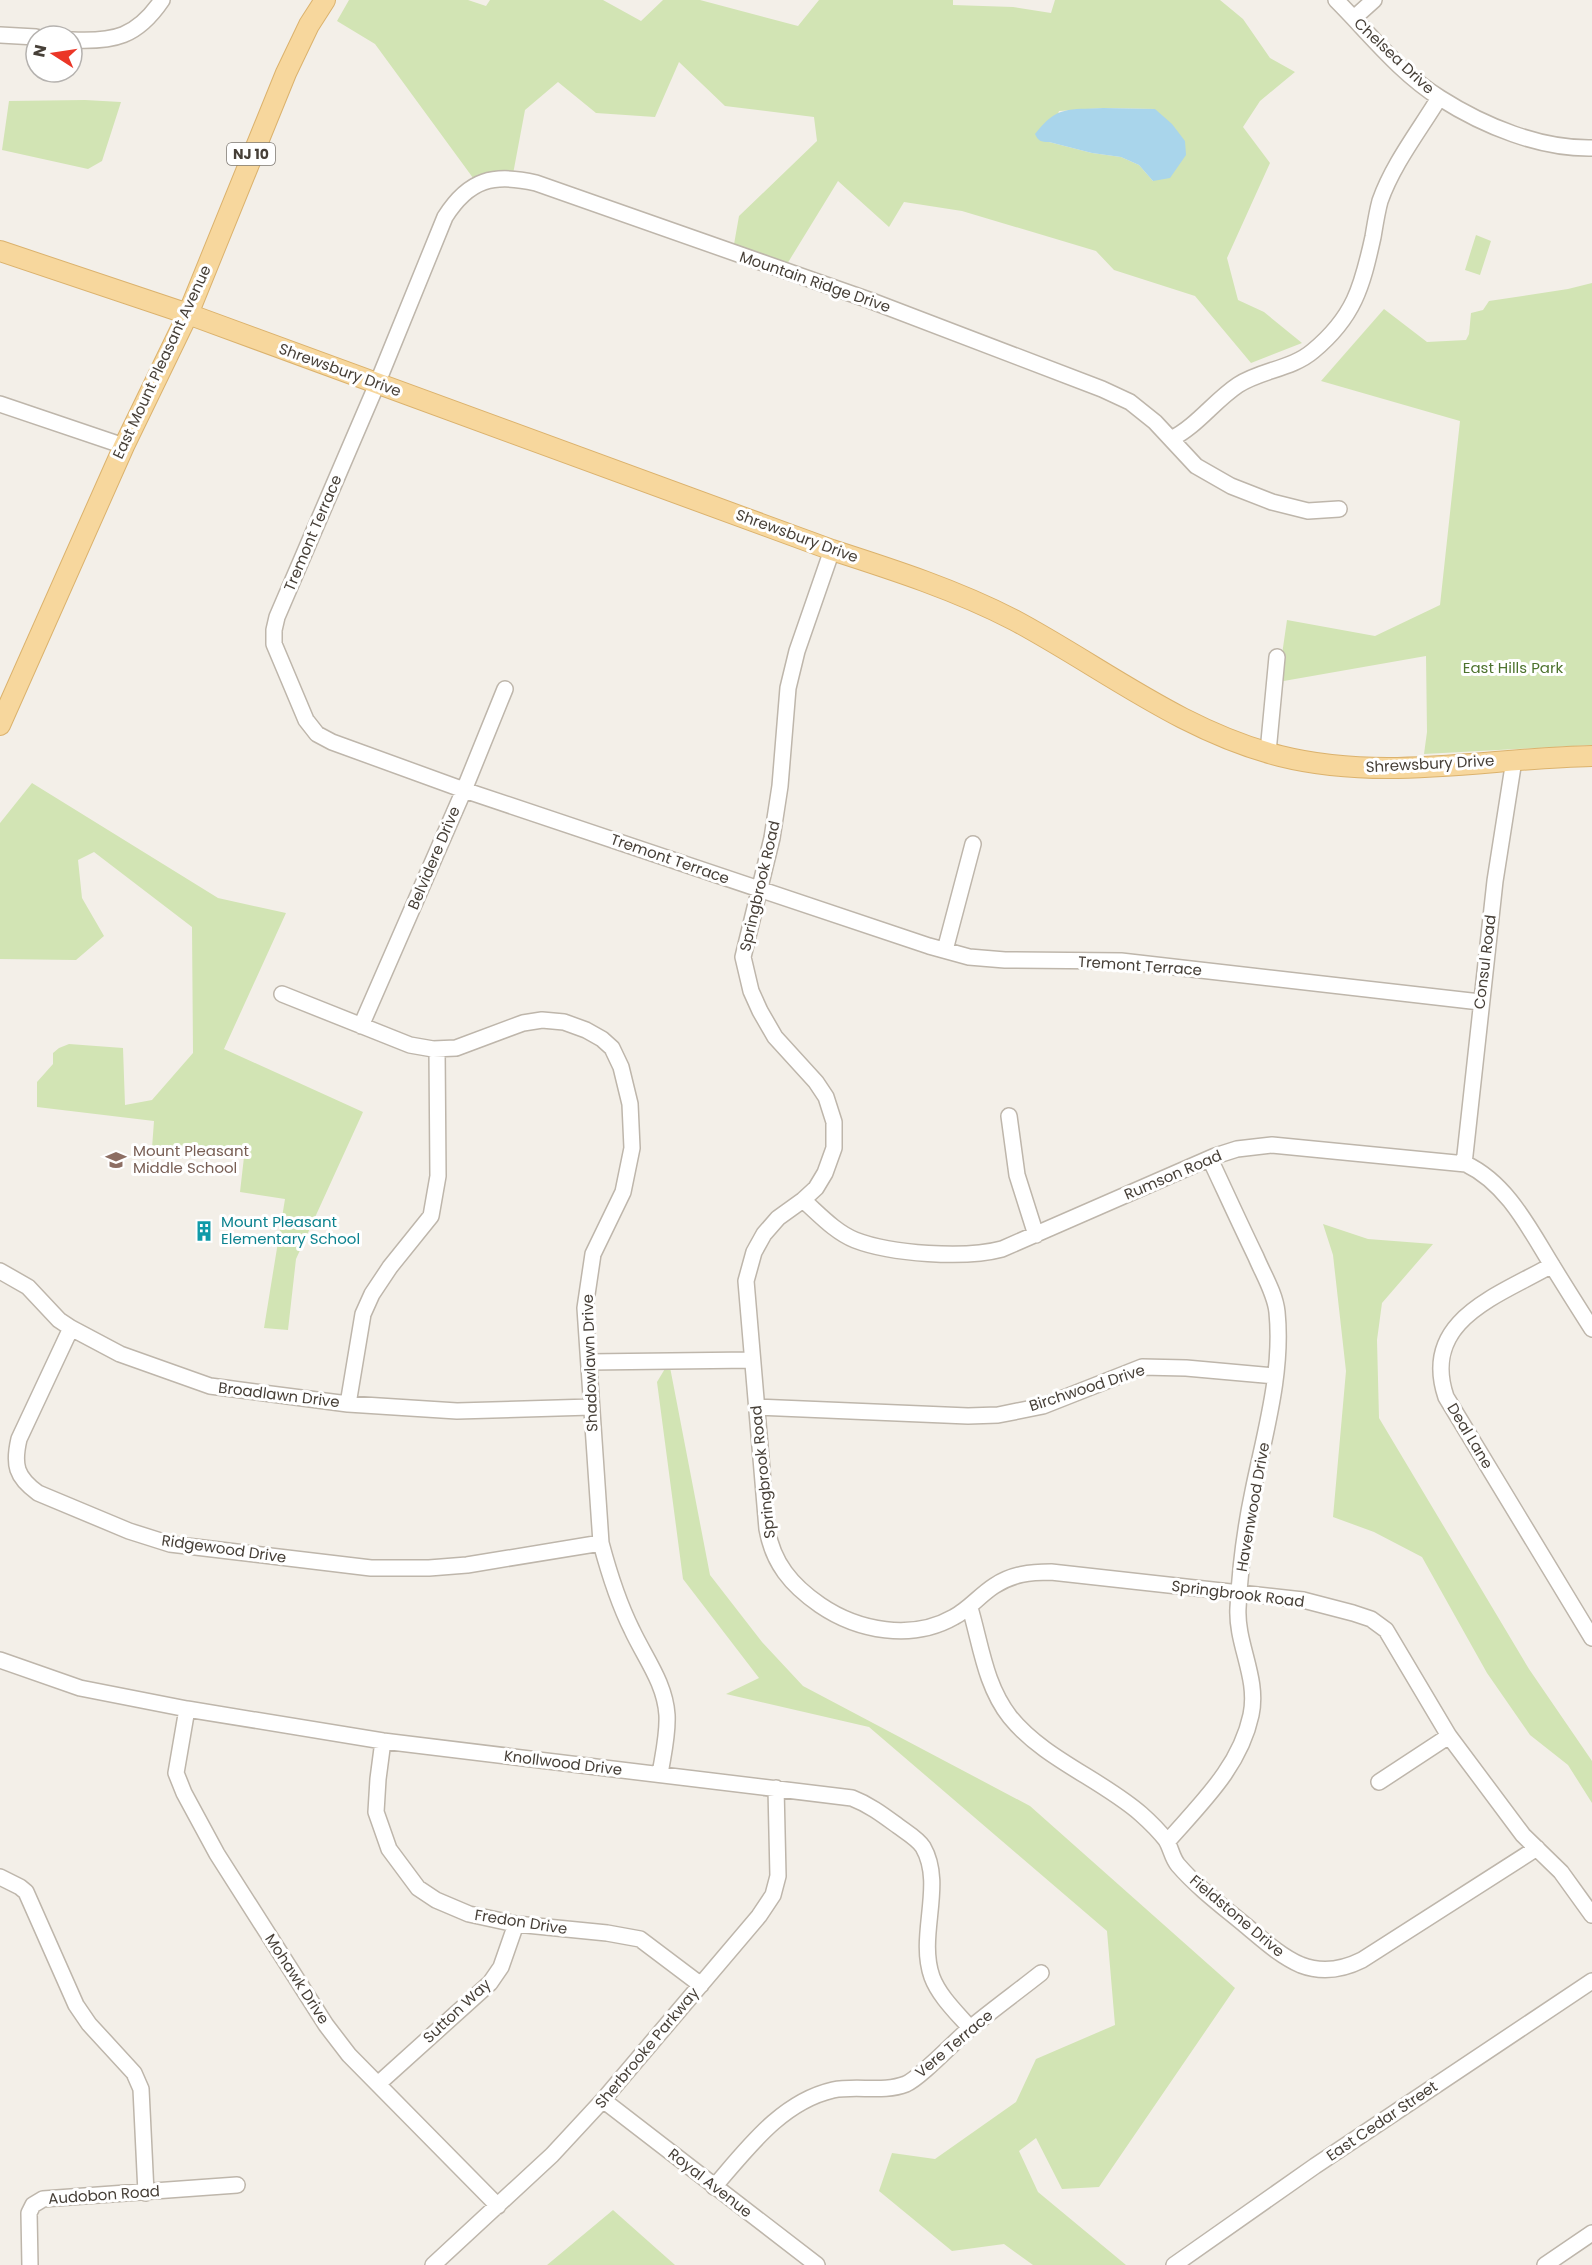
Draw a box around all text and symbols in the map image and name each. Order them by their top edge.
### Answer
street label: Chelsea Drive [1349,13,1439,98]
north arrow [24,24,84,84]
text: N [27,43,52,59]
road number: NJ 10 [227,143,275,165]
street label: Mountain Ridge Drive [737,246,894,317]
street label: East Mount Pleasant Avenue [107,262,216,462]
street label: Shrewsbury Drive [276,338,404,401]
street label: Tremont Terrace [279,472,346,594]
street label: Shrewsbury Drive [733,504,861,567]
park label: East Hills Park [1463,657,1564,678]
street label: Shrewsbury Drive [1365,750,1495,777]
street label: Belvidere Drive [402,803,465,913]
street label: Springbrook Road [734,818,785,953]
street label: Tremont Terrace [608,828,732,889]
street label: Consul Road [1468,914,1501,1010]
street label: Tremont Terrace [1077,951,1203,980]
place label: Mount Pleasant Middle School [133,1140,249,1178]
street label: Rumson Road [1121,1145,1225,1205]
school or university icon: Mount Pleasant Middle School [104,1148,128,1172]
place label: Mount Pleasant Elementary School [221,1211,360,1249]
building icon: Mount Pleasant Elementary School [192,1219,216,1243]
street label: Shadowlawn Drive [577,1294,602,1432]
street label: Birchwood Drive [1026,1359,1147,1416]
street label: Broadlawn Drive [217,1377,341,1412]
street label: Deal Lane [1443,1399,1498,1473]
street label: Springbrook Road [745,1405,780,1540]
street label: Havenwood Drive [1231,1441,1274,1573]
street label: Ridgewood Drive [160,1529,288,1568]
street label: Springbrook Road [1170,1575,1306,1612]
street label: Knollwood Drive [503,1745,623,1780]
street label: Fieldstone Drive [1185,1870,1289,1962]
street label: Fredon Drive [473,1904,569,1939]
street label: Mohawk Drive [260,1929,335,2028]
street label: Sutton Way [418,1973,496,2048]
street label: Sherbrooke Parkway [590,1982,704,2113]
street label: Vere Terrace [910,2005,997,2082]
street label: East Cedar Street [1322,2076,1441,2166]
street label: Royal Avenue [664,2143,757,2222]
street label: Audobon Road [47,2180,160,2209]

